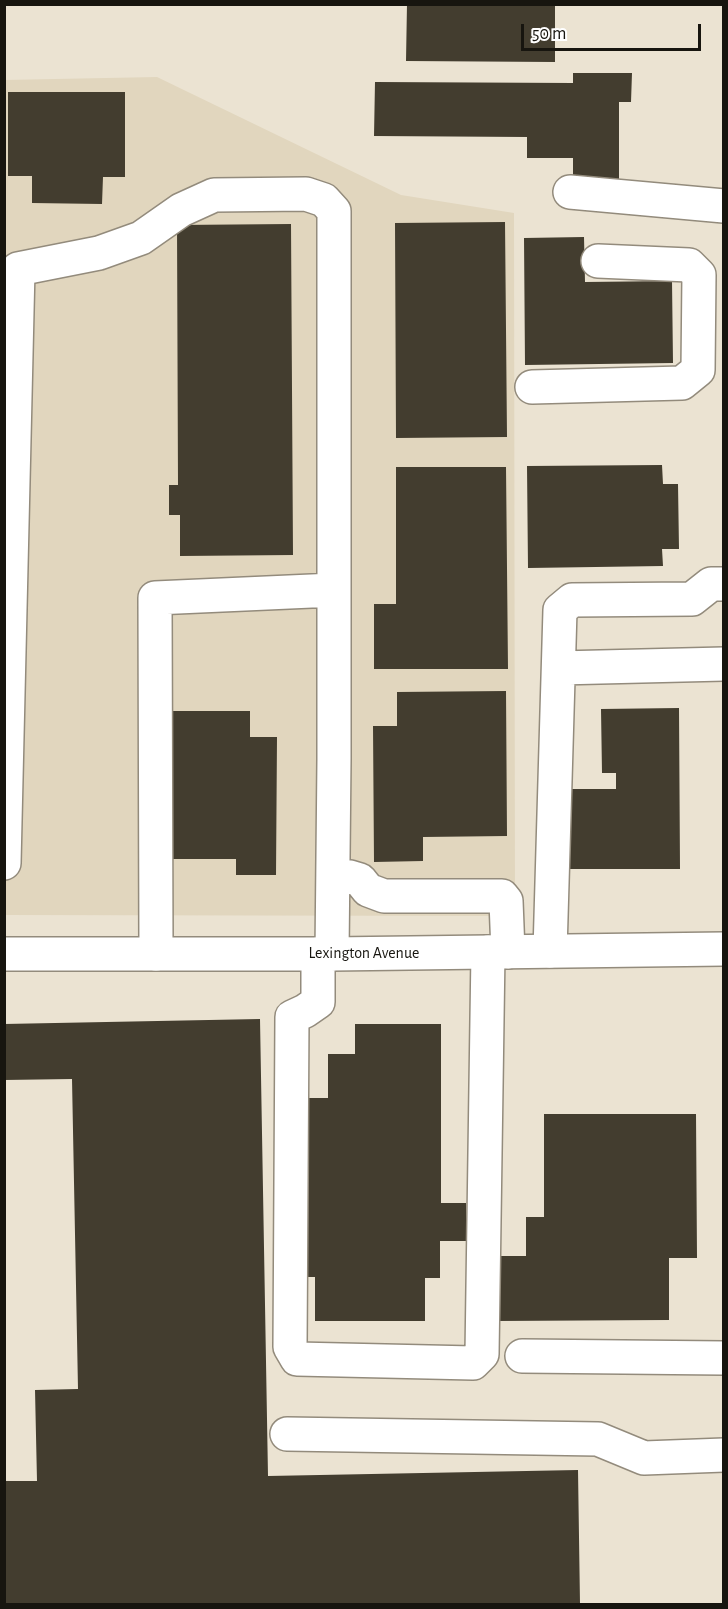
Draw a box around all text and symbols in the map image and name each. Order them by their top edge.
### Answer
scale bar [524,12,704,50]
text: 50 m [532,25,566,43]
street label: Lexington Avenue [309,943,419,963]

